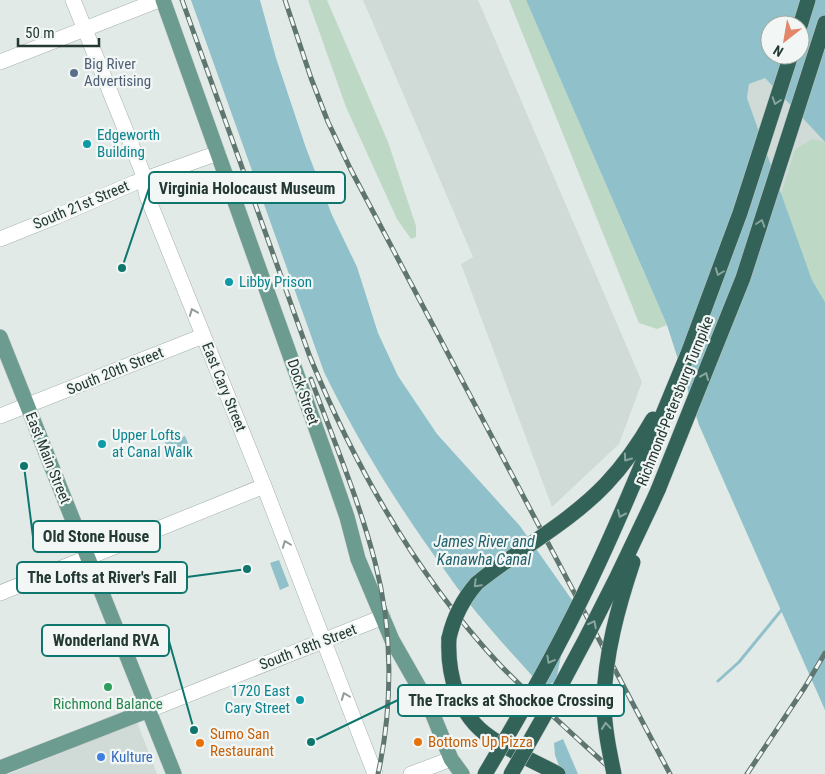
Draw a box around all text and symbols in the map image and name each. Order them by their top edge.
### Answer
scale bar [18,15,99,47]
north arrow [760,15,810,65]
text: 50 m [25,24,55,42]
text: N [771,42,786,60]
place label: Big River Advertising [84,55,151,90]
marker: Big River Advertising [68,67,80,79]
one-way arrow [771,97,781,105]
place label: Edgeworth Building [97,126,160,161]
marker: Edgeworth Building [81,138,93,150]
callout: Virginia Holocaust Museum [149,172,345,203]
street label: South 21st Street [30,177,132,233]
text: Virginia Holocaust Museum [159,179,335,198]
one-way arrow [755,220,765,228]
one-way arrow [715,267,725,276]
place label: Libby Prison [239,273,312,291]
marker: Libby Prison [223,276,235,288]
one-way arrow [189,309,199,317]
street label: Richmond-Petersburg Turnpike [633,314,717,488]
street label: East Cary Street [198,340,250,434]
street label: South 20th Street [64,343,166,399]
street label: Dock Street [283,357,323,427]
one-way arrow [698,372,709,381]
street label: East Main Street [21,410,75,506]
place label: Upper Lofts at Canal Walk [112,426,193,461]
marker: Upper Lofts at Canal Walk [96,438,108,450]
one-way arrow [624,452,633,462]
one-way arrow [617,509,628,518]
callout: Old Stone House [33,521,160,552]
text: Old Stone House [43,527,150,546]
water label: James River and Kanawha Canal [433,532,535,569]
one-way arrow [282,541,292,549]
callout: The Lofts at River's Fall [17,562,187,593]
text: The Lofts at River's Fall [27,568,177,587]
one-way arrow [474,579,483,588]
street label: South 18th Street [257,620,359,674]
one-way arrow [587,620,597,629]
callout: Wonderland RVA [42,625,169,656]
text: Wonderland RVA [53,631,160,650]
one-way arrow [546,654,556,663]
marker: Richmond Balance [102,681,114,693]
place label: 1720 East Cary Street [225,682,290,717]
callout: The Tracks at Shockoe Crossing [398,685,624,716]
text: The Tracks at Shockoe Crossing [408,691,614,710]
one-way arrow [341,692,351,701]
marker: 1720 East Cary Street [294,694,306,706]
place label: Richmond Balance [53,695,163,713]
one-way arrow [601,722,612,730]
place label: Sumo San Restaurant [210,725,274,760]
place label: Bottoms Up Pizza [428,733,533,751]
marker: Bottoms Up Pizza [412,736,424,748]
marker: Sumo San Restaurant [194,737,206,749]
place label: Kulture [111,748,153,766]
marker: Kulture [95,751,107,763]

